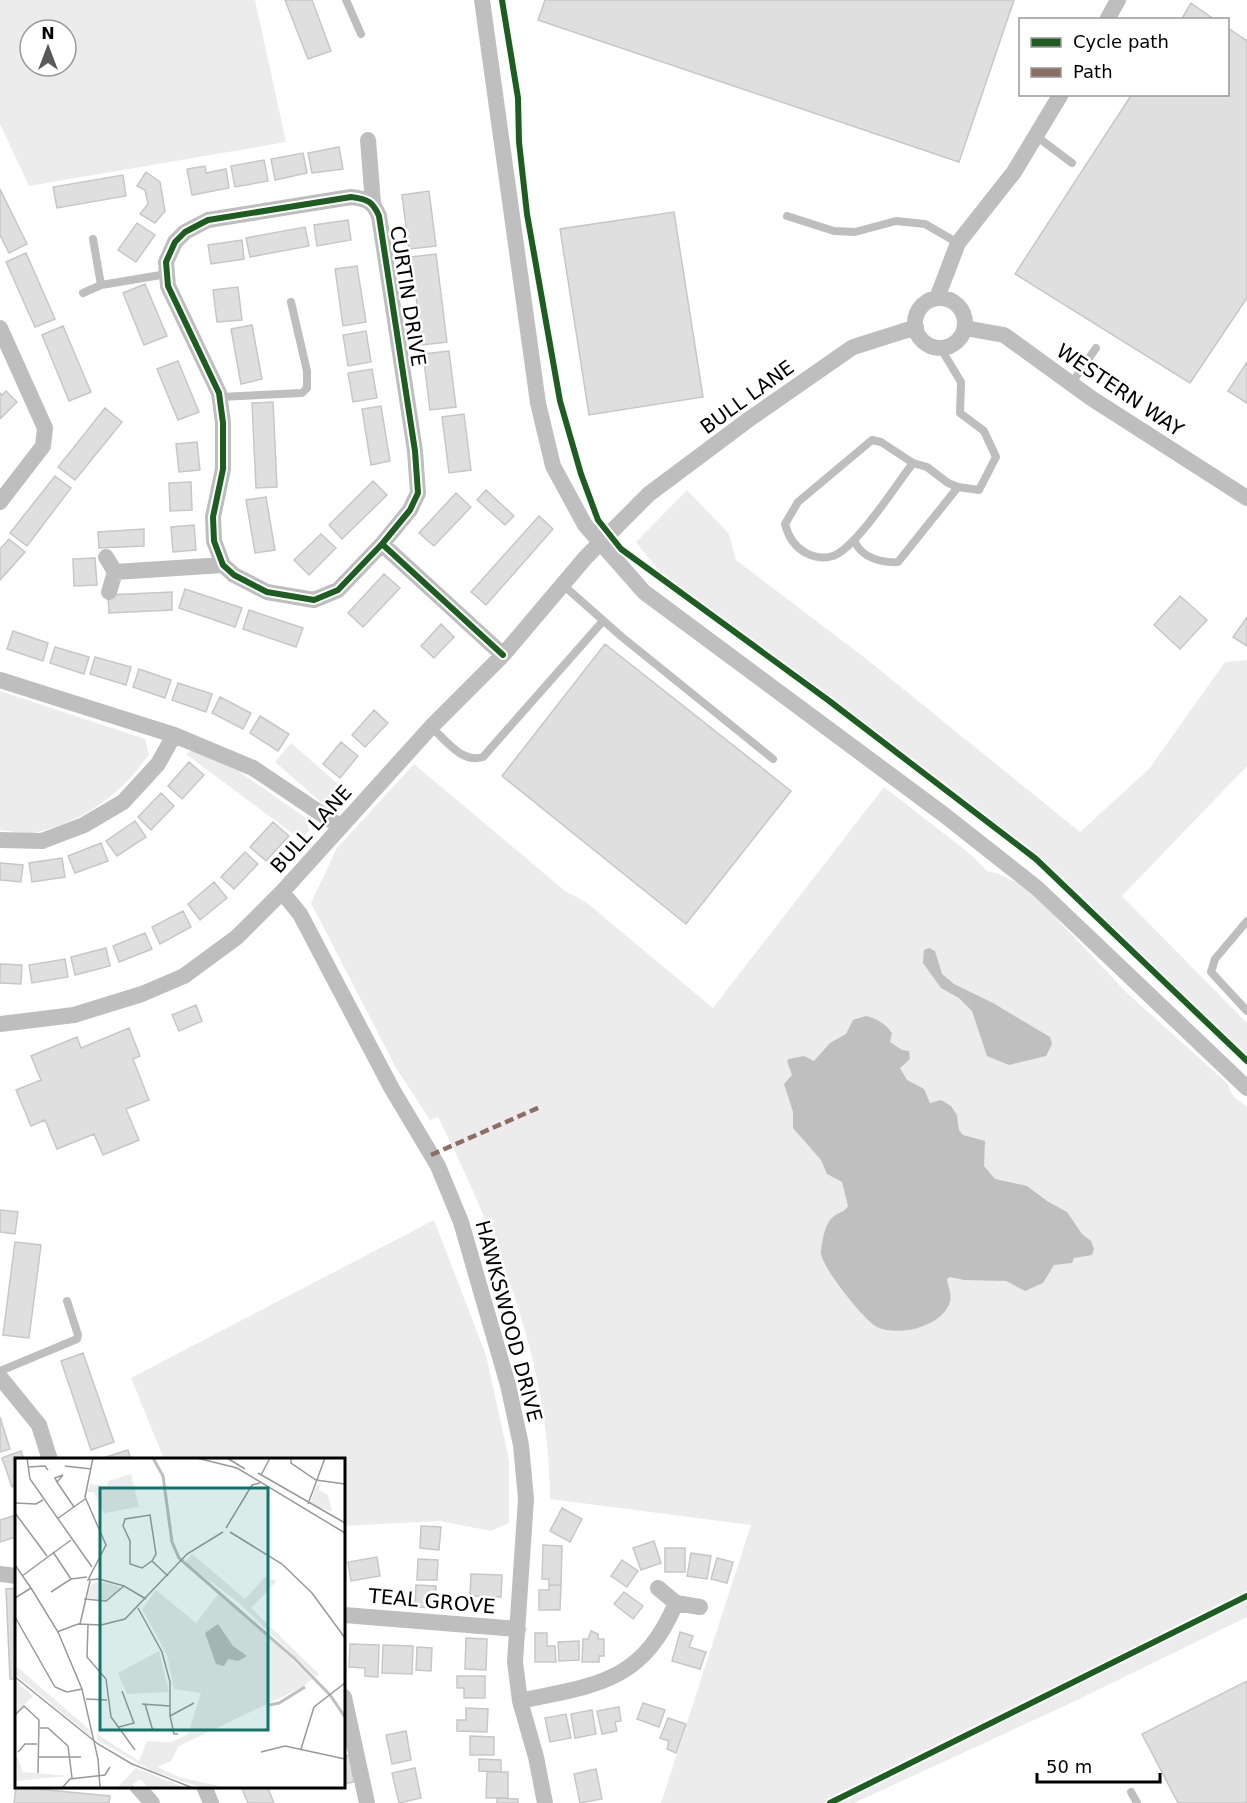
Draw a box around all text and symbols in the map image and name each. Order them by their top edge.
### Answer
north arrow [18,18,78,78]
legend [1019,18,1229,96]
text: N [41,24,55,43]
text: Cycle path [1073,31,1169,52]
text: Path [1073,61,1113,82]
street label: CURTIN DRIVE [385,224,431,368]
street label: WESTERN WAY [1052,339,1189,442]
street label: BULL LANE [695,355,799,439]
street label: BULL LANE [265,780,357,878]
street label: HAWKSWOOD DRIVE [471,1218,547,1424]
inset map [15,1458,345,1788]
street label: TEAL GROVE [367,1583,496,1618]
scale bar [1037,1746,1160,1784]
text: 50 m [1046,1756,1092,1777]

